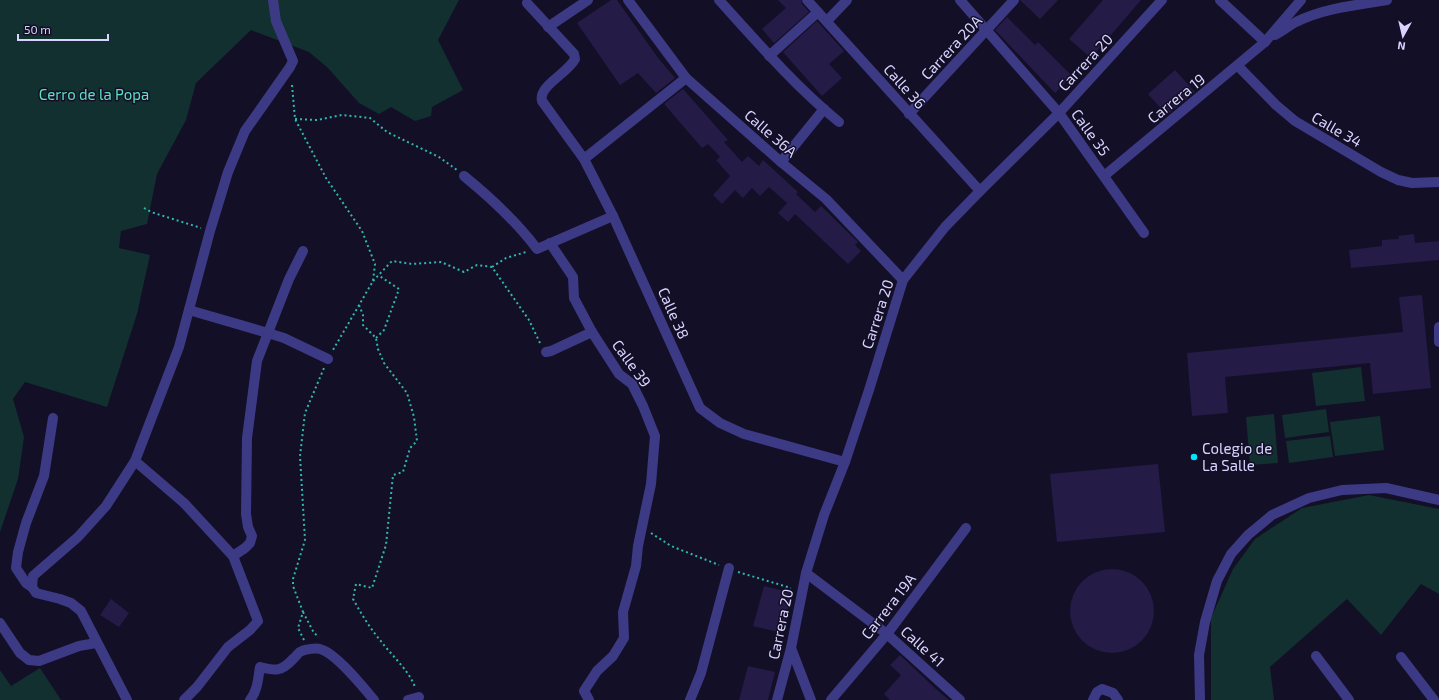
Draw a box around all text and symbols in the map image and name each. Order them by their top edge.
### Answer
street label: Carrera 20A [917,11,986,83]
scale bar [18,16,108,42]
north arrow [1383,16,1423,56]
text: 50 m [24,22,51,36]
street label: Carrera 20 [1054,30,1116,94]
text: N [1397,39,1406,53]
street label: Calle 36 [880,60,930,112]
street label: Carrera 19 [1144,69,1208,127]
park label: Cerro de la Popa [39,85,149,103]
street label: Calle 36A [741,105,801,161]
street label: Calle 35 [1068,105,1114,159]
street label: Calle 34 [1309,108,1365,150]
street label: Carrera 20 [857,277,897,351]
street label: Calle 38 [655,284,693,342]
street label: Calle 39 [609,336,655,390]
place label: Colegio de La Salle [1202,439,1272,474]
marker: Colegio de La Salle [1189,452,1199,462]
street label: Carrera 19A [857,569,920,642]
street label: Carrera 20 [764,587,796,661]
street label: Calle 41 [898,622,948,670]

